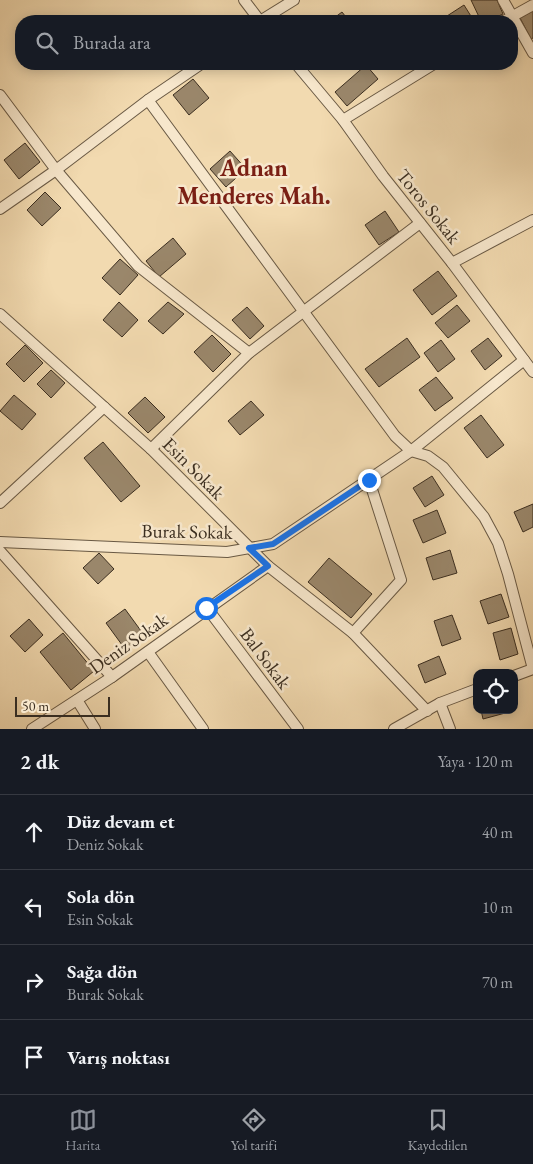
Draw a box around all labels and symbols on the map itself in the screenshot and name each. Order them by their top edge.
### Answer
district label: Adnan Menderes Mah. [177,152,331,211]
street label: Toros Sokak [391,164,467,250]
street label: Esin Sokak [157,432,231,506]
route end [358,469,381,492]
street label: Burak Sokak [141,518,234,545]
route start [195,597,218,620]
street label: Deniz Sokak [84,607,174,680]
street label: Bal Sokak [234,623,297,695]
scale bar [15,694,110,717]

